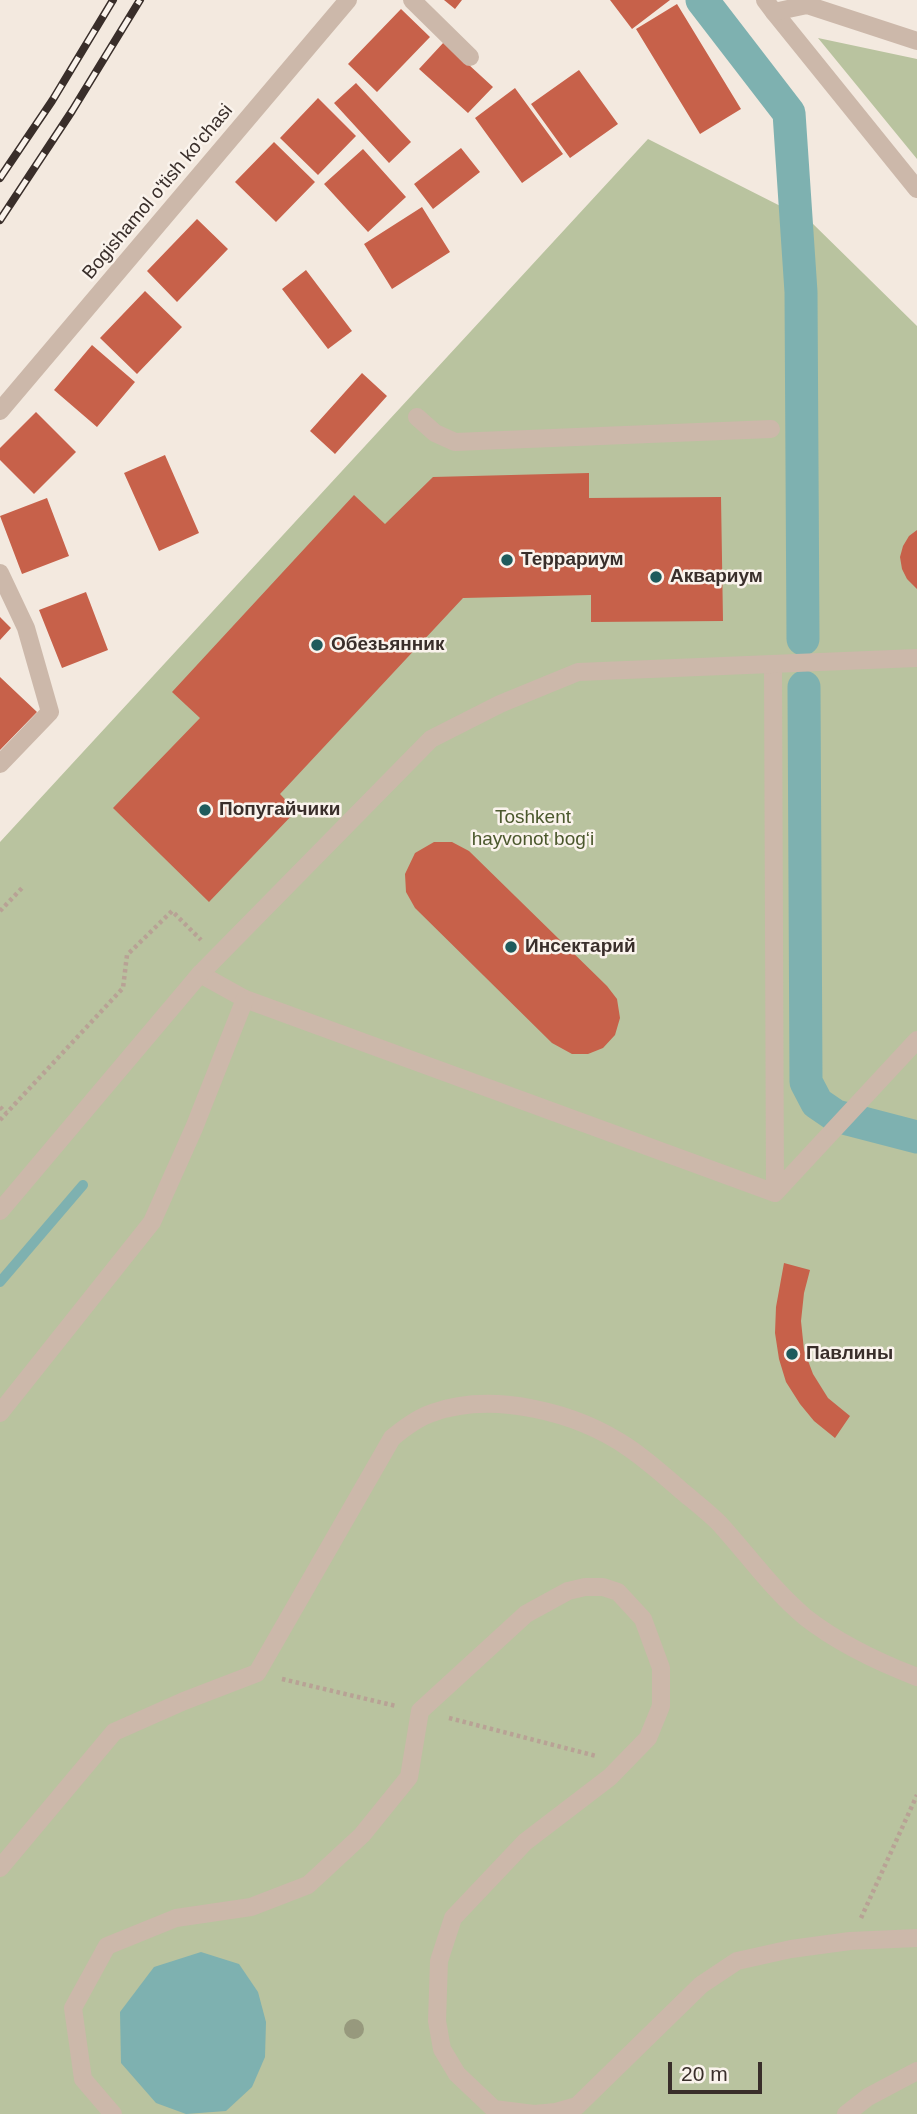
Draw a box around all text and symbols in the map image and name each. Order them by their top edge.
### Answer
street label: Bogishamol o'tish ko'chasi [78,100,238,284]
place label: Террариум [521,549,624,571]
marker: Террариум [499,552,515,568]
place label: Аквариум [670,566,763,588]
marker: Аквариум [648,569,664,585]
place label: Обезьянник [331,634,444,656]
marker: Обезьянник [309,637,325,653]
place label: Попугайчики [219,799,340,821]
marker: Попугайчики [197,802,213,818]
park label: Toshkent hayvonot bogʻi [472,807,594,851]
place label: Инсектарий [525,936,636,958]
marker: Инсектарий [503,939,519,955]
place label: Павлины [806,1343,893,1365]
marker: Павлины [784,1346,800,1362]
scale bar [672,2048,766,2092]
text: 20 m [681,2062,728,2085]

